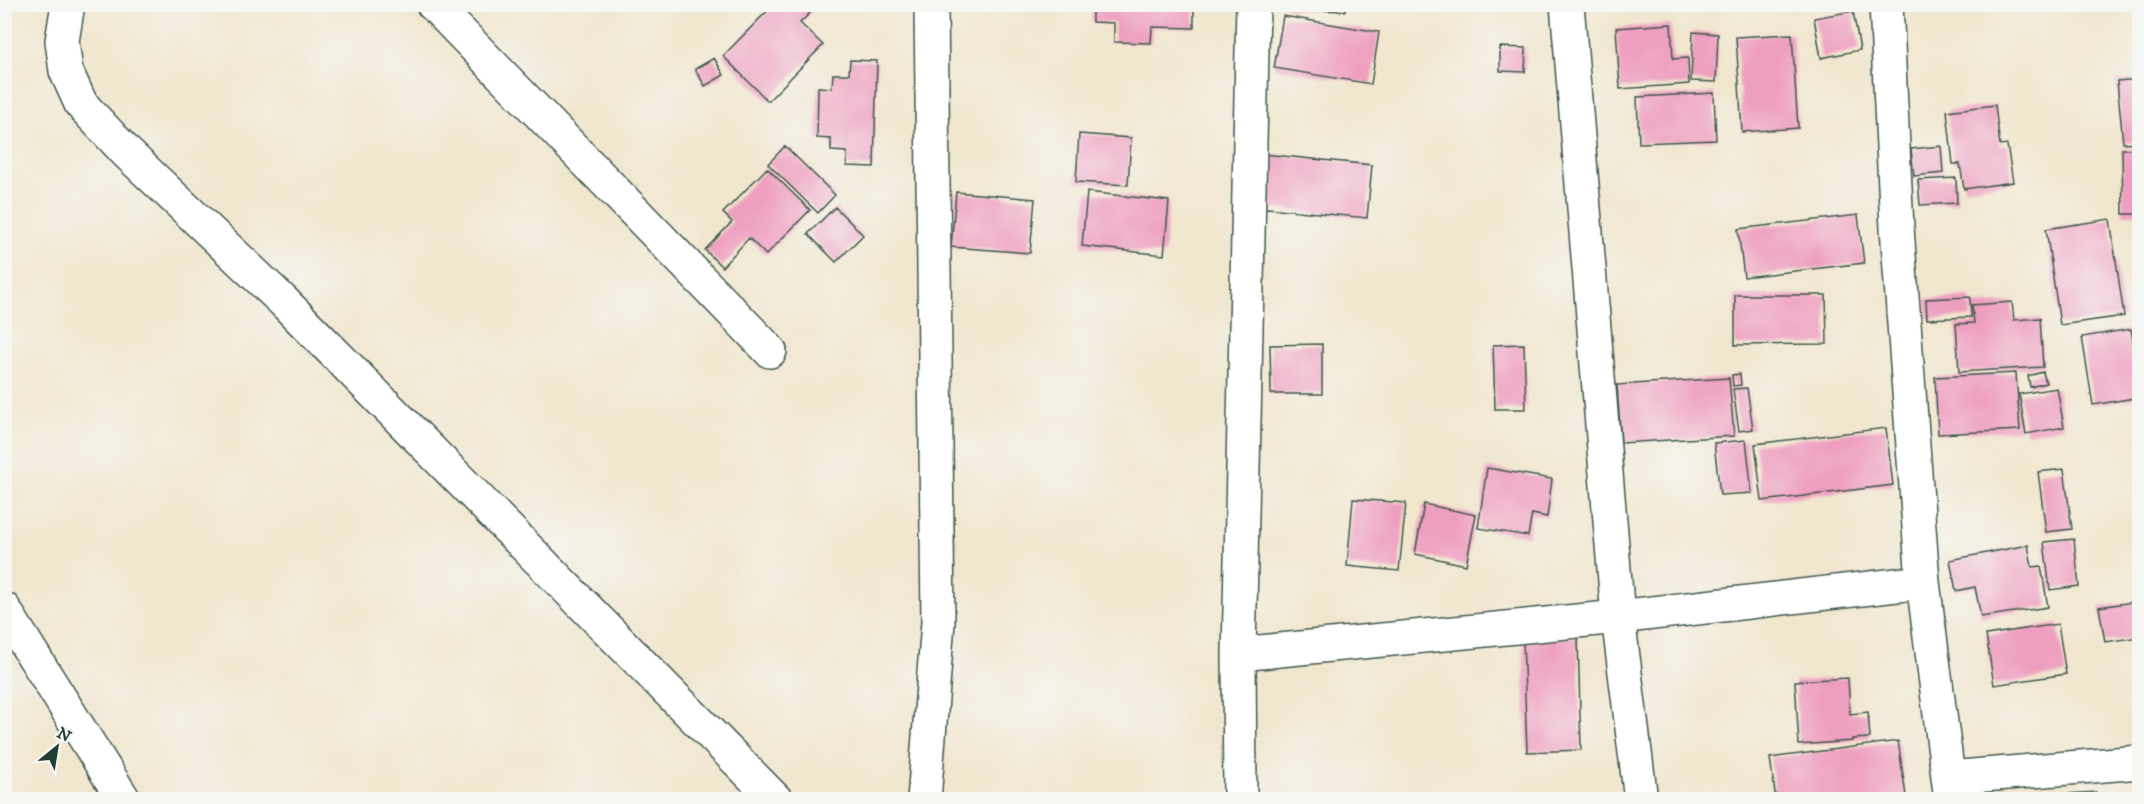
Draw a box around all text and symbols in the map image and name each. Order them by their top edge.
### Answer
north arrow [27,717,87,777]
text: N [53,723,75,747]

